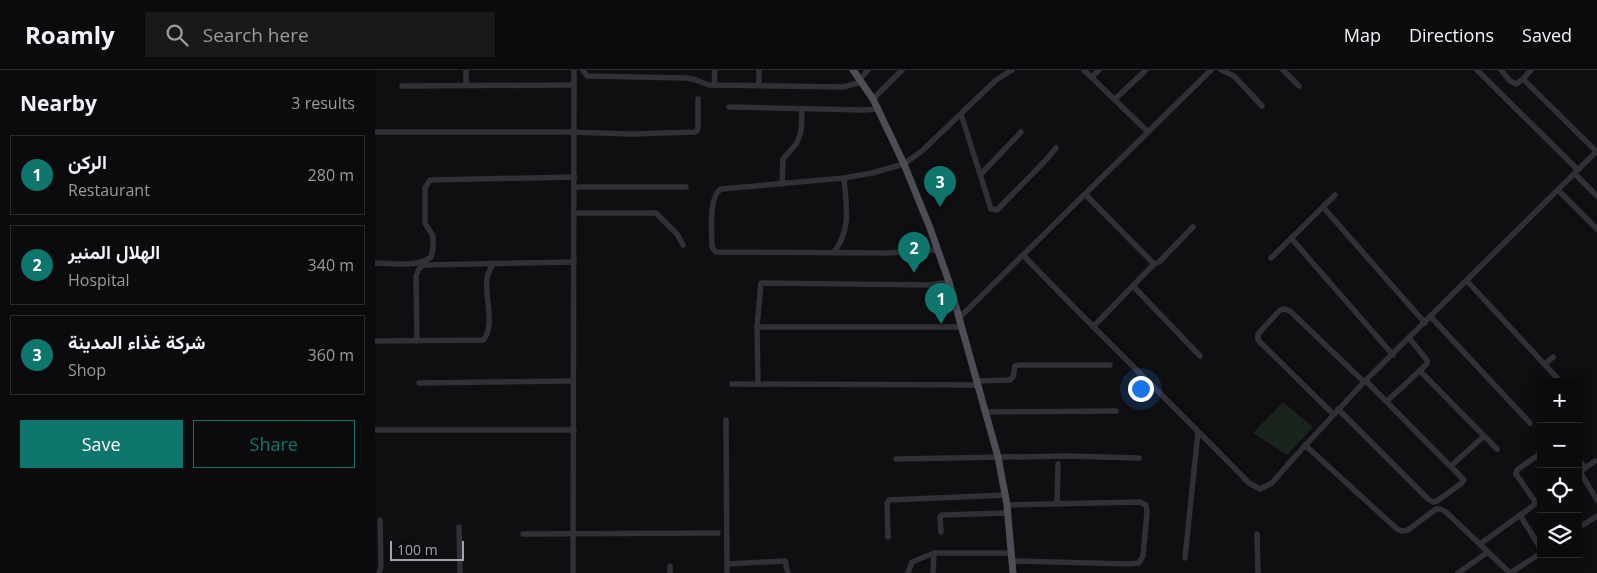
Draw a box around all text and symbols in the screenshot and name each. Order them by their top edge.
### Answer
search box [145,12,495,57]
text: Roamly [25,18,115,51]
icon: search [163,21,191,49]
text: Search here [203,22,309,48]
text: Map [1344,23,1381,47]
text: Directions [1409,23,1494,47]
text: Saved [1522,23,1572,47]
text: Nearby [20,89,97,117]
text: 3 results [291,92,355,114]
text: الركن [68,149,107,175]
text: 1 [32,164,42,186]
text: 280 m [308,164,354,186]
pin: 3 [924,166,956,207]
text: Restaurant [68,179,150,201]
pin: 2 [898,232,930,273]
text: الهلال المنير [68,239,160,265]
text: 2 [32,254,42,276]
text: 340 m [308,254,354,276]
text: Hospital [68,269,130,291]
pin: 1 [925,283,957,324]
text: شركة غذاء المدينة [68,329,205,355]
text: 3 [32,344,42,366]
text: 360 m [308,344,354,366]
text: Shop [68,359,106,381]
your location [1128,376,1154,402]
map controls [1537,378,1582,558]
button: + [1537,378,1582,423]
button: Save [20,420,183,468]
button: Share [193,420,355,468]
button: − [1537,423,1582,468]
button: locate [1537,468,1582,513]
button: layers [1537,513,1582,558]
scale bar [390,538,464,561]
text: 100 m [397,540,438,559]

